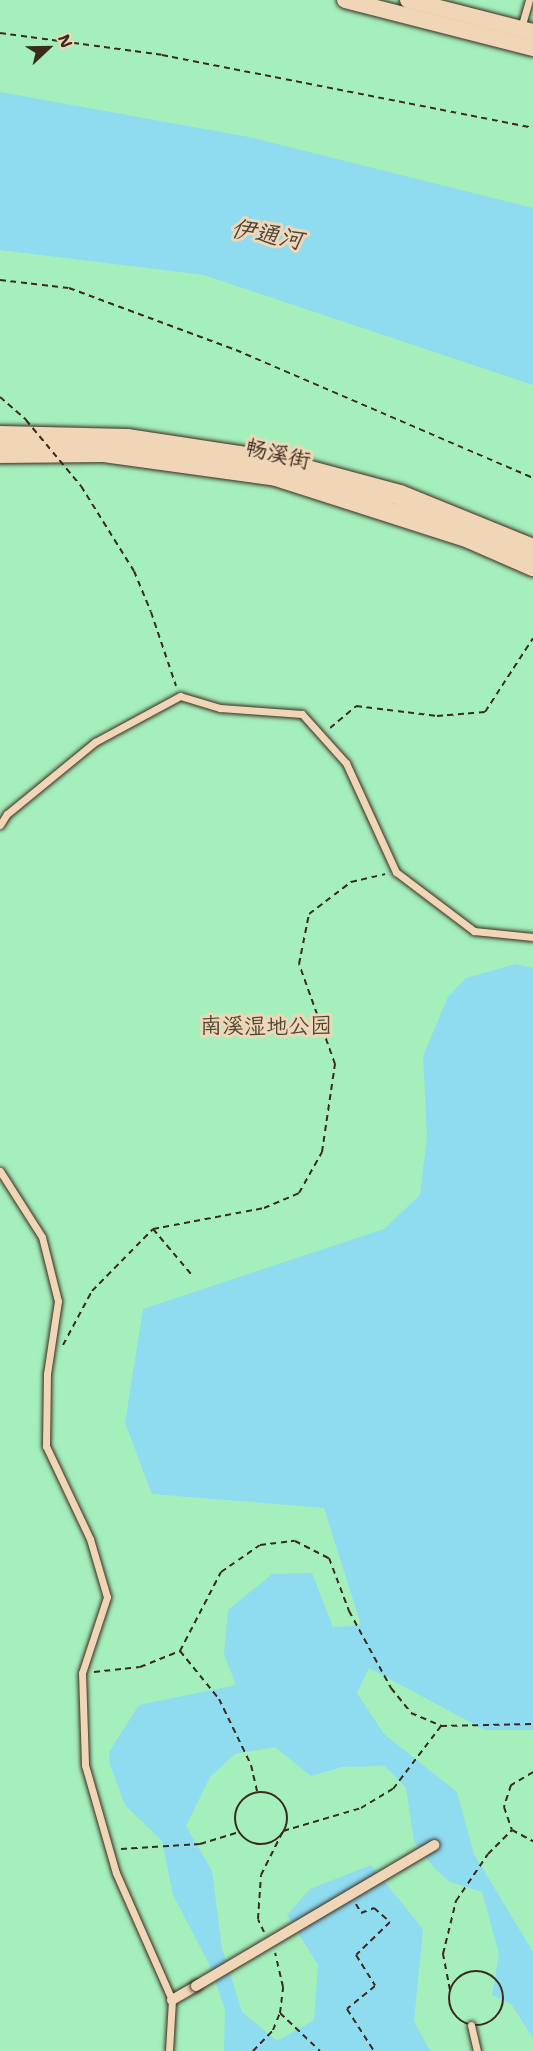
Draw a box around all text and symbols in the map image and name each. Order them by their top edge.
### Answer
north arrow [18,18,78,78]
text: N [53,31,77,51]
water label: 伊通河 [229,214,305,256]
street label: 畅溪街 [243,434,313,474]
park label: 南溪湿地公园 [200,1013,332,1039]

